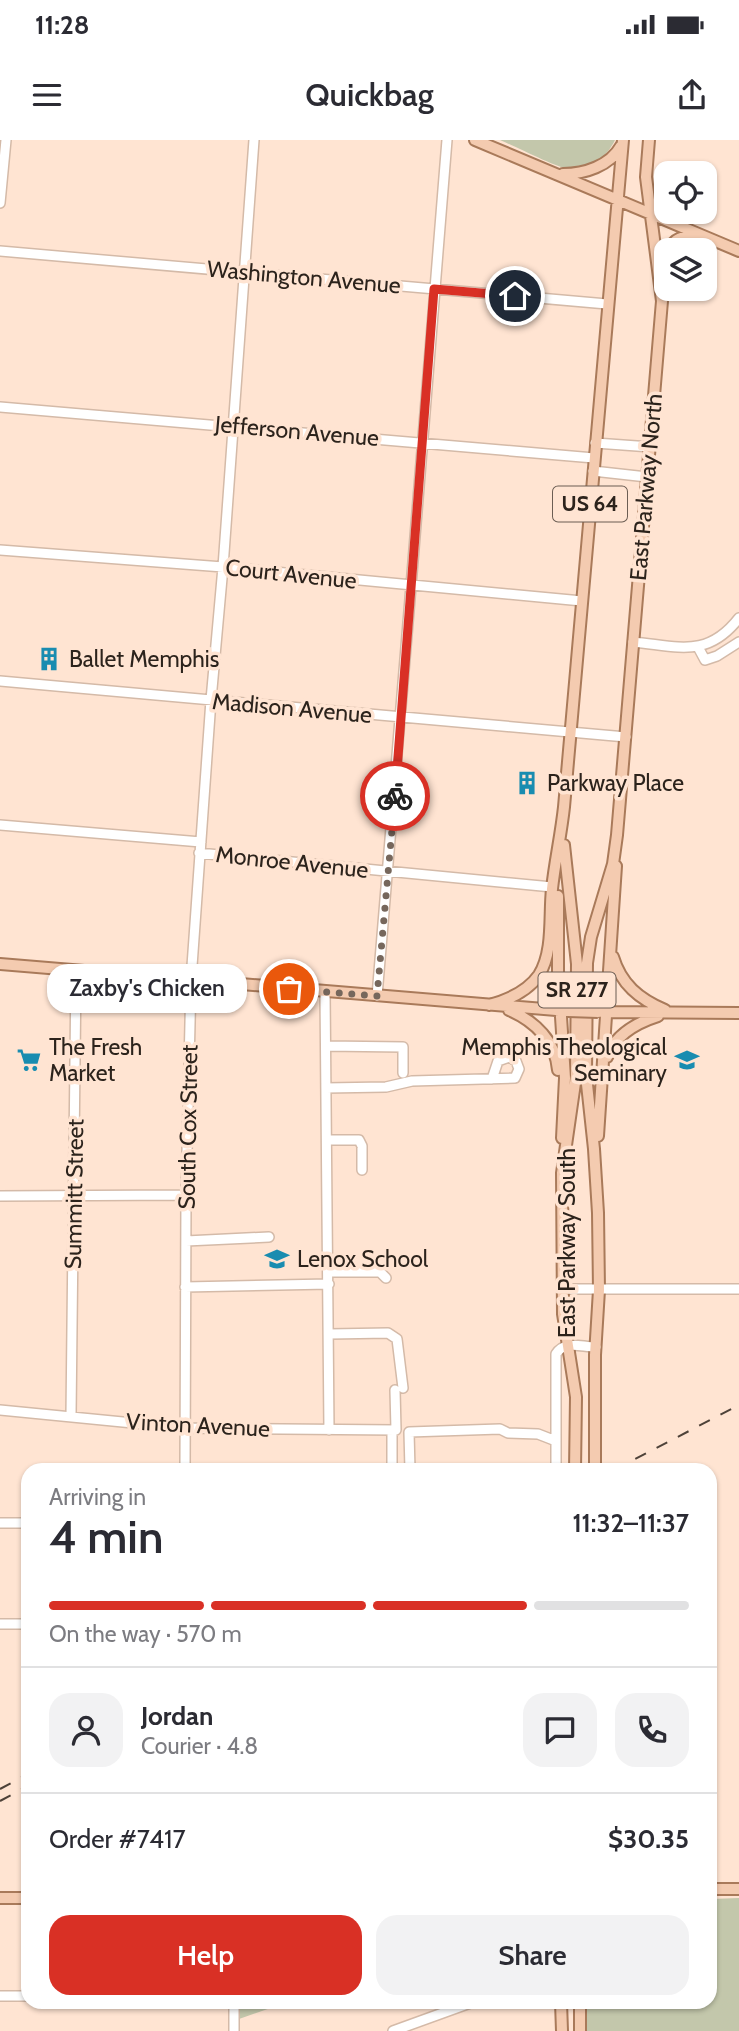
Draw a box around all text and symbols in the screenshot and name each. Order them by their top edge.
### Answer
text: 11:28 [35,9,89,41]
text: Quickbag [305,75,434,114]
icon: menu [28,76,66,114]
icon: share [673,76,711,114]
map controls [654,161,717,301]
button: locate [654,161,717,224]
button: layers [654,238,717,301]
street label: Washington Avenue [206,255,402,299]
pin [485,266,545,326]
icon: home [496,277,534,315]
street label: East Parkway North [624,392,668,582]
street label: Jefferson Avenue [213,410,380,452]
road number: US 64 [553,486,627,522]
street label: Court Avenue [224,553,358,595]
building icon: Ballet Memphis [35,645,63,673]
place label: Ballet Memphis [69,645,219,673]
street label: Madison Avenue [211,687,373,729]
courier [360,761,430,831]
building icon: Parkway Place [513,769,541,797]
place label: Parkway Place [547,769,684,797]
icon: bike [376,777,414,815]
street label: Monroe Avenue [214,840,370,884]
pin [259,959,319,1019]
callout: Zaxby's Chicken [47,964,247,1014]
icon: bag [270,970,308,1008]
road number: SR 277 [538,972,616,1008]
text: Zaxby's Chicken [69,974,225,1002]
place label: The Fresh Market [49,1033,142,1087]
place label: Memphis Theological Seminary [461,1033,668,1087]
street label: South Cox Street [173,1044,203,1210]
supermarket icon: The Fresh Market [15,1046,43,1074]
school or university icon: Memphis Theological Seminary [673,1046,701,1074]
street label: Summitt Street [59,1118,89,1269]
street label: East Parkway South [553,1148,581,1338]
school or university icon: Lenox School [263,1245,291,1273]
place label: Lenox School [297,1245,429,1273]
street label: Vinton Avenue [125,1407,271,1443]
text: Arriving in [49,1483,146,1511]
text: 11:32–11:37 [572,1507,689,1539]
text: 4 min [49,1509,163,1565]
text: On the way · 570 m [49,1620,242,1648]
button: person [49,1693,123,1767]
button: chat [523,1693,597,1767]
button: phone [615,1693,689,1767]
text: Jordan [141,1700,213,1732]
text: Courier · 4.8 [141,1732,258,1760]
text: Order #7417 [49,1823,186,1855]
text: $30.35 [608,1823,689,1855]
button: Help [49,1915,362,1995]
button: Share [376,1915,689,1995]

